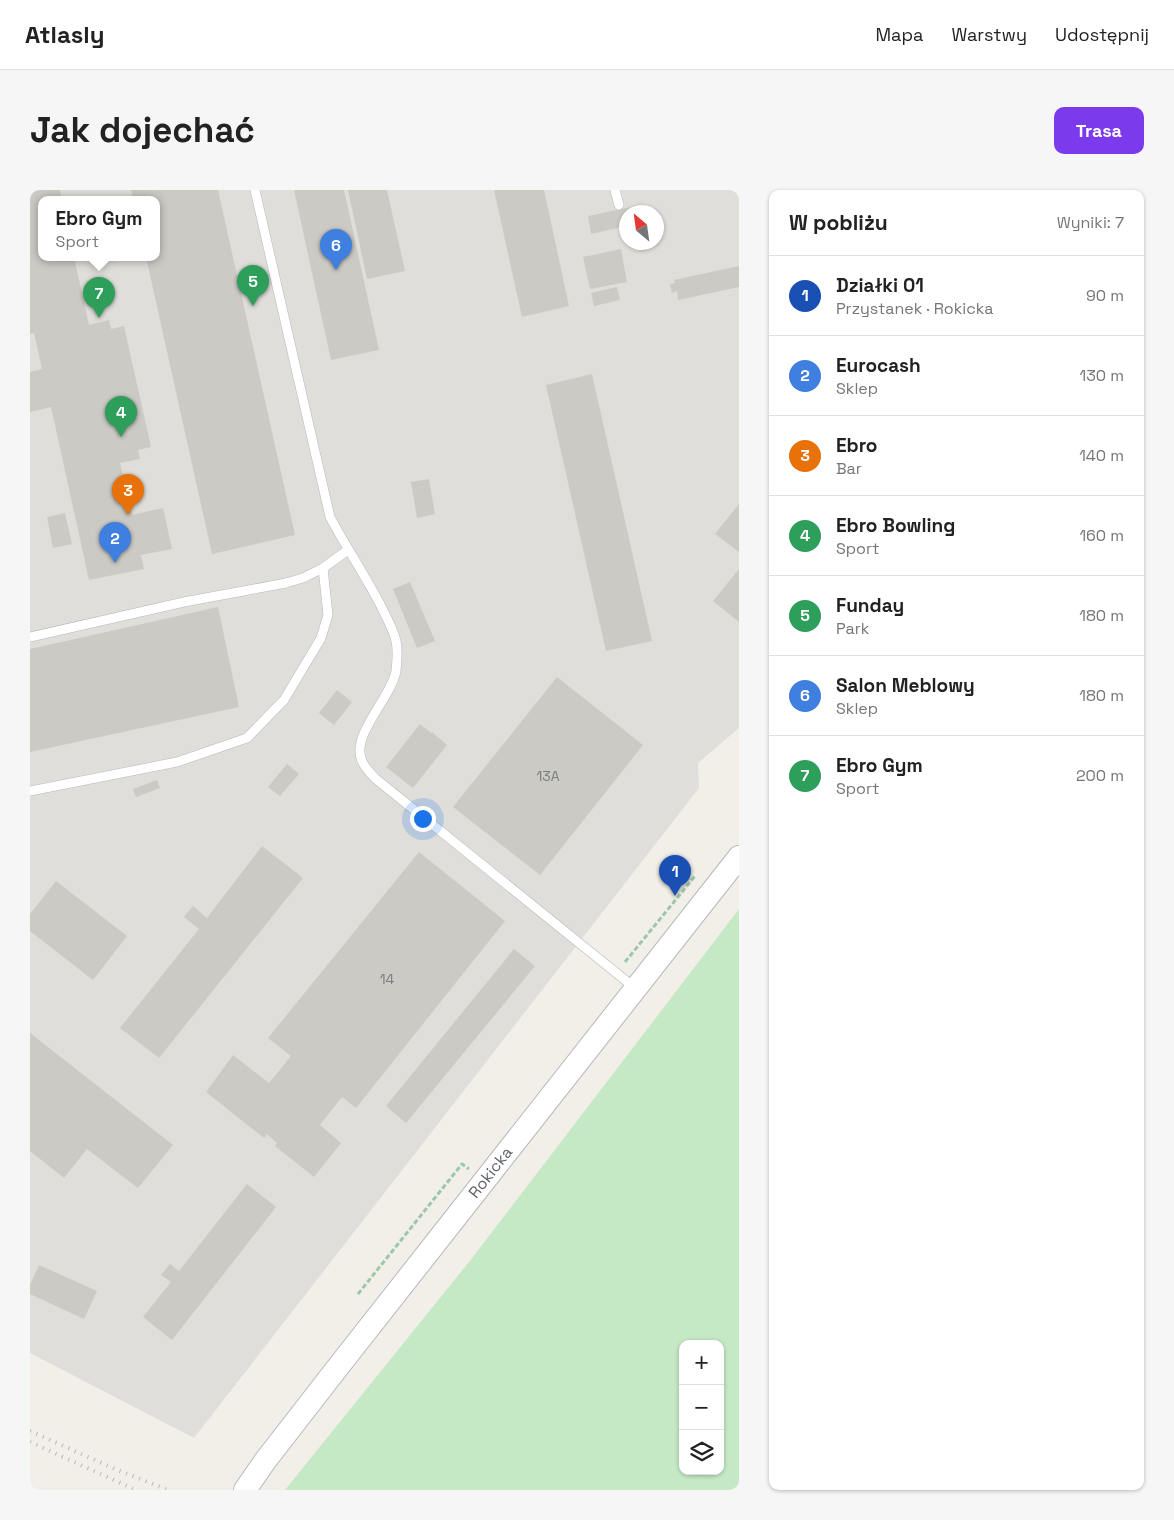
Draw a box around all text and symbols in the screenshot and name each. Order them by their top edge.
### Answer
text: Atlasly [25,19,104,50]
text: Mapa [876,23,923,46]
text: Warstwy [951,23,1027,46]
text: Udostępnij [1055,23,1149,46]
button: Trasa [1054,107,1144,154]
text: Jak dojechać [30,108,255,152]
popup [38,196,160,261]
north arrow [619,205,664,250]
text: Ebro Gym [56,206,142,231]
text: W pobliżu [789,209,888,236]
text: Wyniki: 7 [1057,212,1124,233]
pin: 6 [320,229,352,270]
text: Sport [56,231,99,252]
pin: 5 [237,265,269,306]
text: Działki 01 [836,273,924,298]
pin: 7 [83,277,115,318]
text: 1 [801,285,809,306]
text: 90 m [1086,285,1124,306]
text: Przystanek · Rokicka [836,298,993,319]
text: Eurocash [836,353,921,378]
text: 2 [800,365,810,386]
text: 130 m [1080,365,1124,386]
text: Sklep [836,378,878,399]
pin: 4 [105,396,137,437]
text: Ebro [836,433,877,458]
text: 3 [800,445,810,466]
text: 140 m [1079,445,1124,466]
text: Bar [836,458,862,479]
pin: 3 [112,474,144,515]
text: Ebro Bowling [836,513,955,538]
pin: 2 [99,522,131,563]
text: 4 [800,525,810,546]
text: 160 m [1079,525,1124,546]
text: Sport [836,538,879,559]
text: Funday [836,593,904,618]
text: 5 [800,605,810,626]
text: 180 m [1079,605,1124,626]
text: Park [836,618,869,639]
text: Salon Meblowy [836,673,975,698]
text: 6 [800,685,810,706]
text: 180 m [1079,685,1124,706]
text: Sklep [836,698,878,719]
text: Ebro Gym [836,753,923,778]
text: 7 [801,765,809,786]
text: 200 m [1076,765,1124,786]
house number: 13A [536,767,560,785]
text: Sport [836,778,879,799]
your location [410,806,436,832]
pin: 1 [659,855,691,896]
house number: 14 [380,970,395,988]
street label: Rokicka [464,1142,517,1202]
map controls [679,1340,724,1475]
button: + [679,1340,724,1385]
button: − [679,1385,724,1430]
button: layers [679,1430,724,1475]

